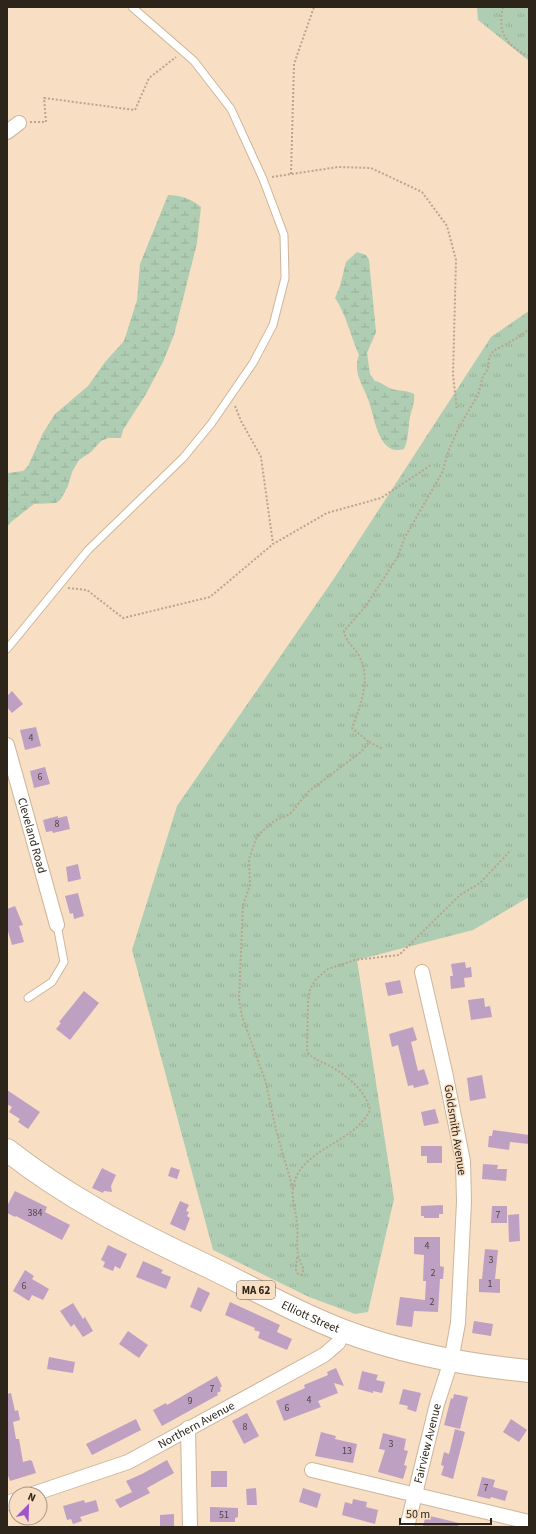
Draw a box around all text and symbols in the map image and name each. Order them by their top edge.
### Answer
house number: 4 [29,731,34,745]
house number: 6 [38,770,43,784]
street label: Cleveland Road [14,796,51,875]
house number: 8 [55,817,60,831]
street label: Goldsmith Avenue [439,1083,471,1177]
house number: 384 [28,1206,42,1220]
house number: 7 [496,1208,501,1222]
house number: 4 [425,1239,430,1253]
house number: 3 [489,1253,494,1267]
house number: 2 [431,1266,436,1280]
house number: 1 [488,1277,493,1291]
house number: 6 [22,1279,27,1293]
road number: MA 62 [237,1281,275,1299]
house number: 2 [430,1295,435,1309]
street label: Elliott Street [279,1296,342,1337]
house number: 7 [210,1382,215,1396]
house number: 4 [307,1393,312,1407]
house number: 9 [188,1394,193,1408]
street label: Northern Avenue [155,1397,238,1453]
house number: 6 [285,1401,290,1415]
street label: Fairview Avenue [409,1402,445,1485]
house number: 8 [243,1420,248,1434]
house number: 3 [389,1437,394,1451]
house number: 13 [342,1444,352,1458]
house number: 7 [484,1481,489,1495]
north arrow [8,1486,48,1526]
text: N [25,1489,38,1506]
scale bar [400,1500,491,1526]
text: 50 m [406,1506,430,1523]
house number: 51 [219,1508,229,1522]

